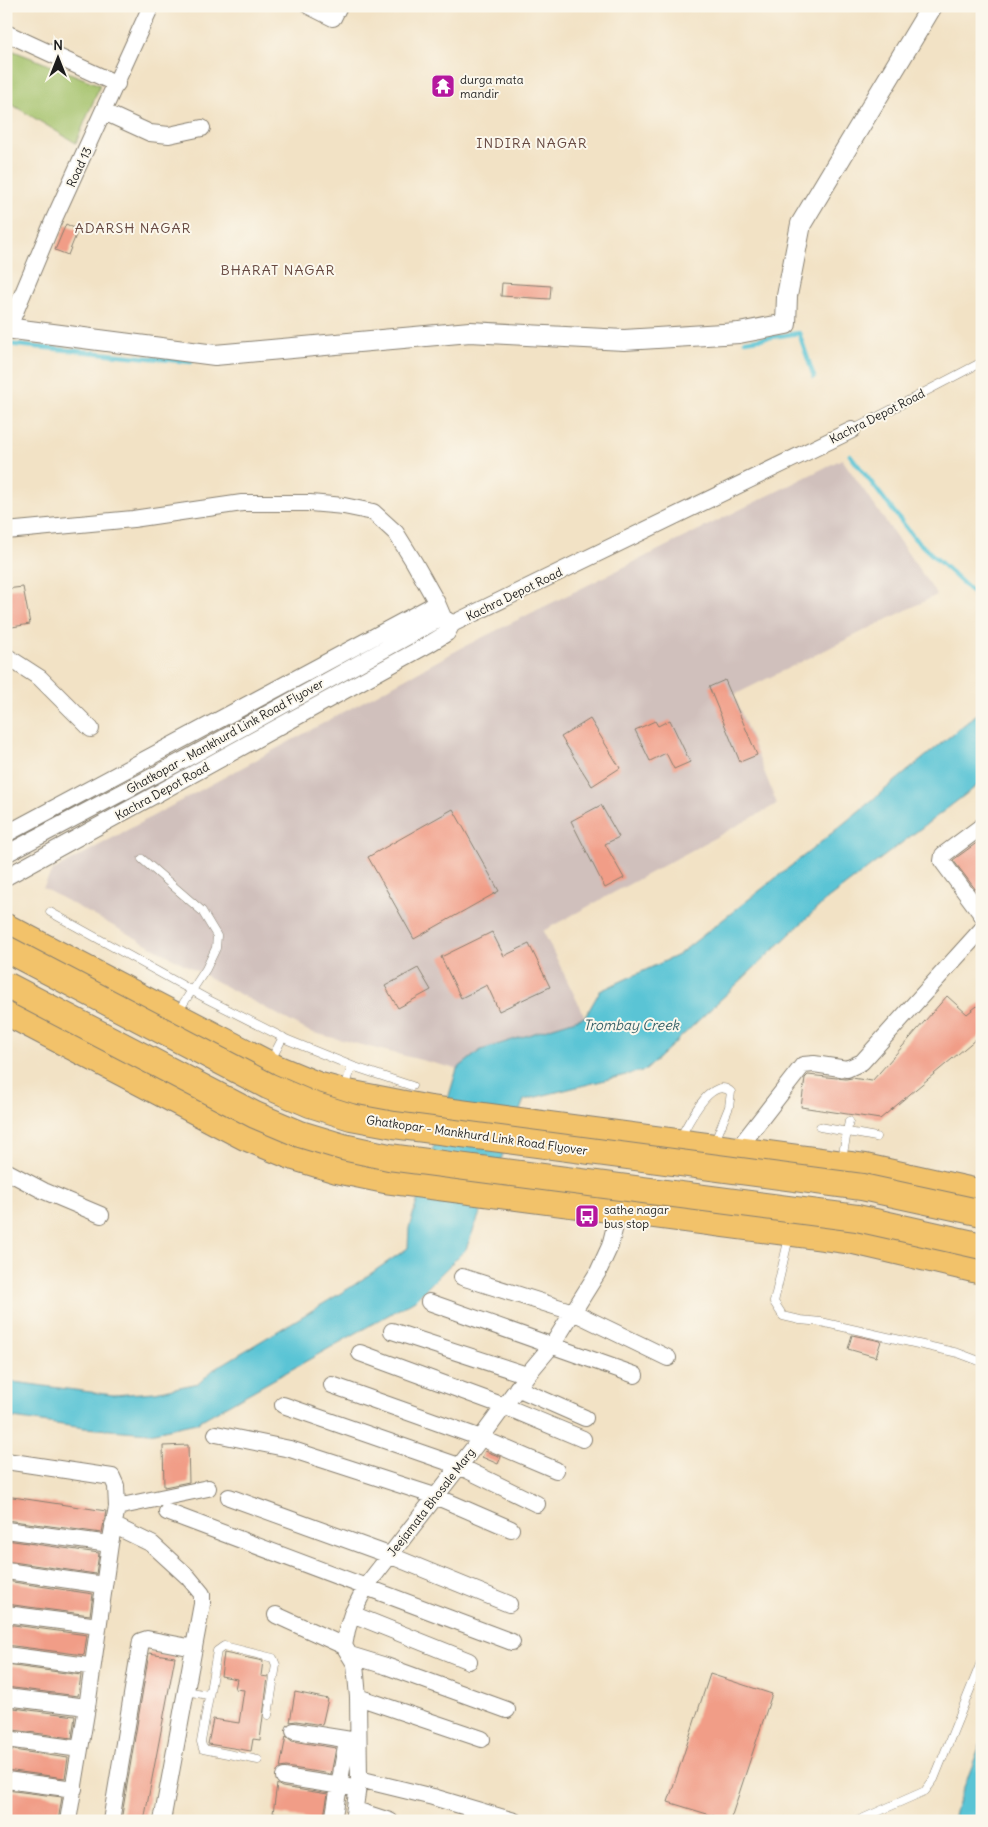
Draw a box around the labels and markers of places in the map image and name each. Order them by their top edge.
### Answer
place label: durga mata mandir [460,72,524,101]
temple icon: durga mata mandir [430,73,456,99]
place label: sathe nagar bus stop [604,1202,669,1231]
bus stop icon: sathe nagar bus stop [574,1203,600,1229]

